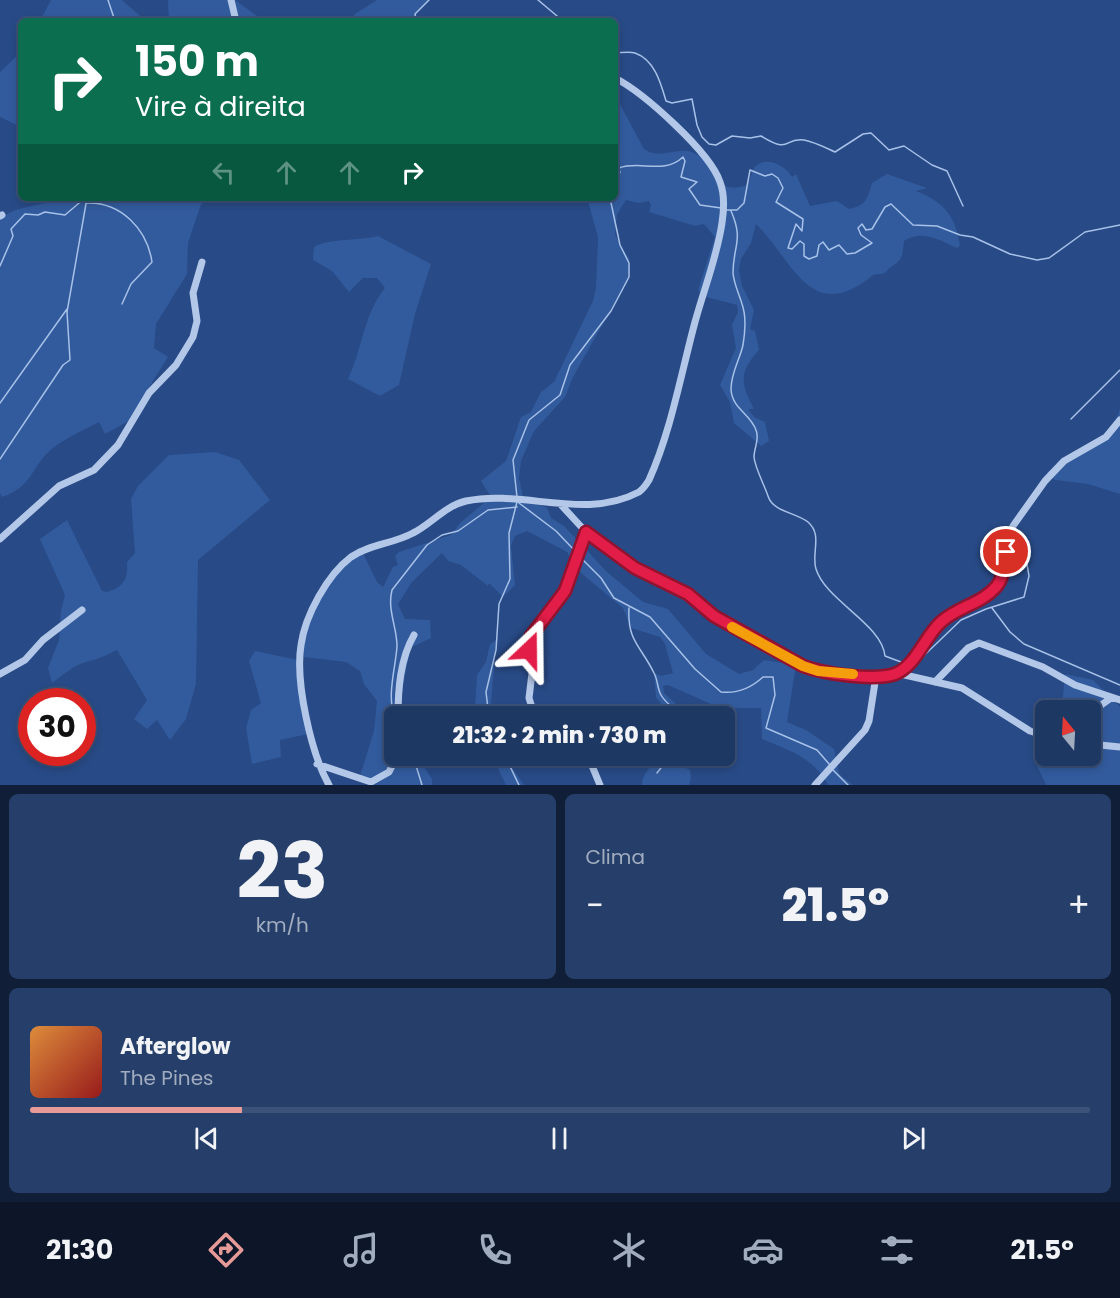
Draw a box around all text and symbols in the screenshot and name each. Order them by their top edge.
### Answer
text: 150 m [135,32,259,91]
icon: right [36,42,114,120]
text: Vire à direita [135,88,306,125]
icon: left [207,156,240,189]
icon: ahead [270,156,303,189]
icon: ahead [333,156,366,189]
icon: right [396,156,429,189]
pin [980,526,1031,577]
icon: arrive [989,535,1022,568]
position arrow [497,618,561,682]
speed limit sign: 30 [18,688,96,766]
north arrow [1035,700,1101,766]
map controls [1035,700,1101,766]
text: 21:32 · 2 min · 730 m [453,720,666,751]
text: 23 [236,816,328,925]
text: Clima [586,843,645,871]
text: 21.5° [782,874,889,937]
text: − [586,882,604,929]
text: + [1067,882,1090,929]
text: km/h [256,911,309,939]
text: Afterglow [120,1031,231,1062]
text: The Pines [120,1064,214,1092]
icon: previous [190,1122,223,1155]
icon: pause [543,1122,576,1155]
icon: next [897,1122,930,1155]
icon: directions [205,1229,247,1271]
icon: music [340,1229,382,1271]
icon: phone [474,1229,516,1271]
icon: climate [608,1229,650,1271]
icon: car [742,1229,784,1271]
icon: filters [876,1229,918,1271]
text: 21:30 [46,1231,113,1268]
text: 21.5° [1011,1231,1074,1268]

